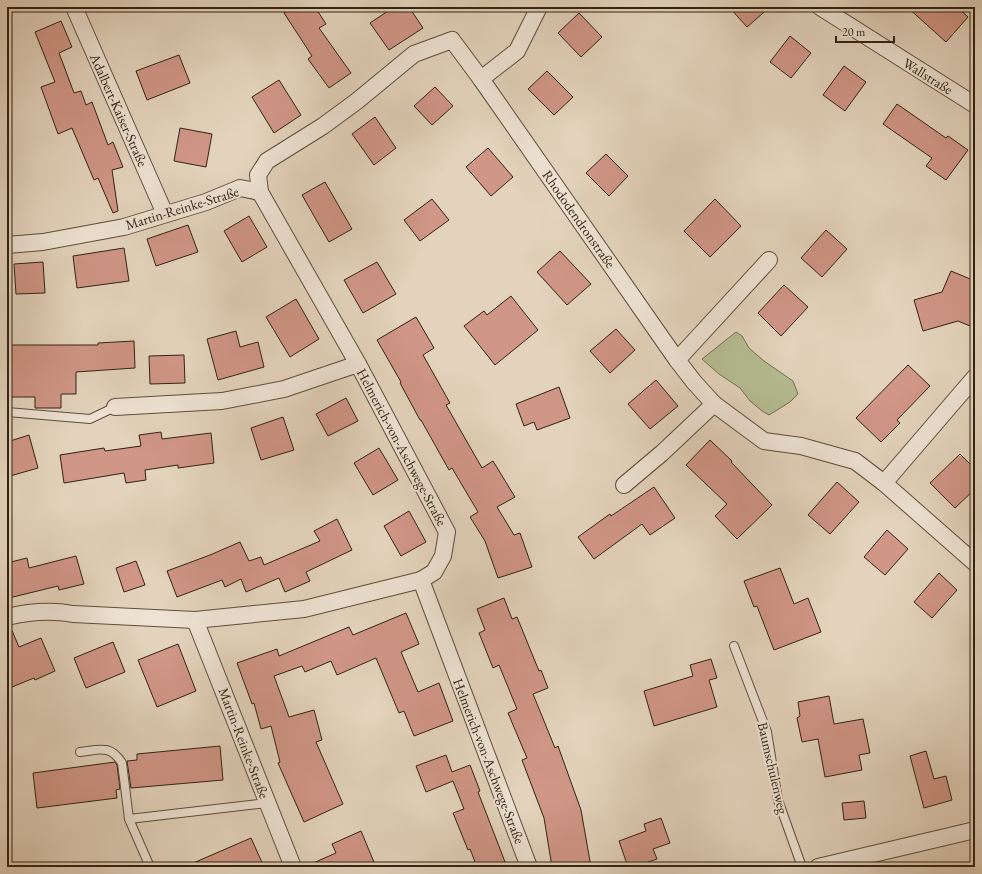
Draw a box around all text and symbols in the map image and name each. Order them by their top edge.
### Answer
scale bar [836,18,894,44]
text: 20 m [842,24,866,40]
street label: Adalbert-Kaiser-Straße [86,50,152,170]
street label: Wallstraße [900,54,957,99]
street label: Rhododendronstraße [538,166,620,272]
street label: Martin-Reinke-Straße [123,182,241,234]
street label: Helmerich-von-Aschwege-Straße [353,365,451,529]
street label: Helmerich-von-Aschwege-Straße [449,676,529,847]
street label: Martin-Reinke-Straße [215,685,274,802]
street label: Baumschulenweg [754,720,792,816]

